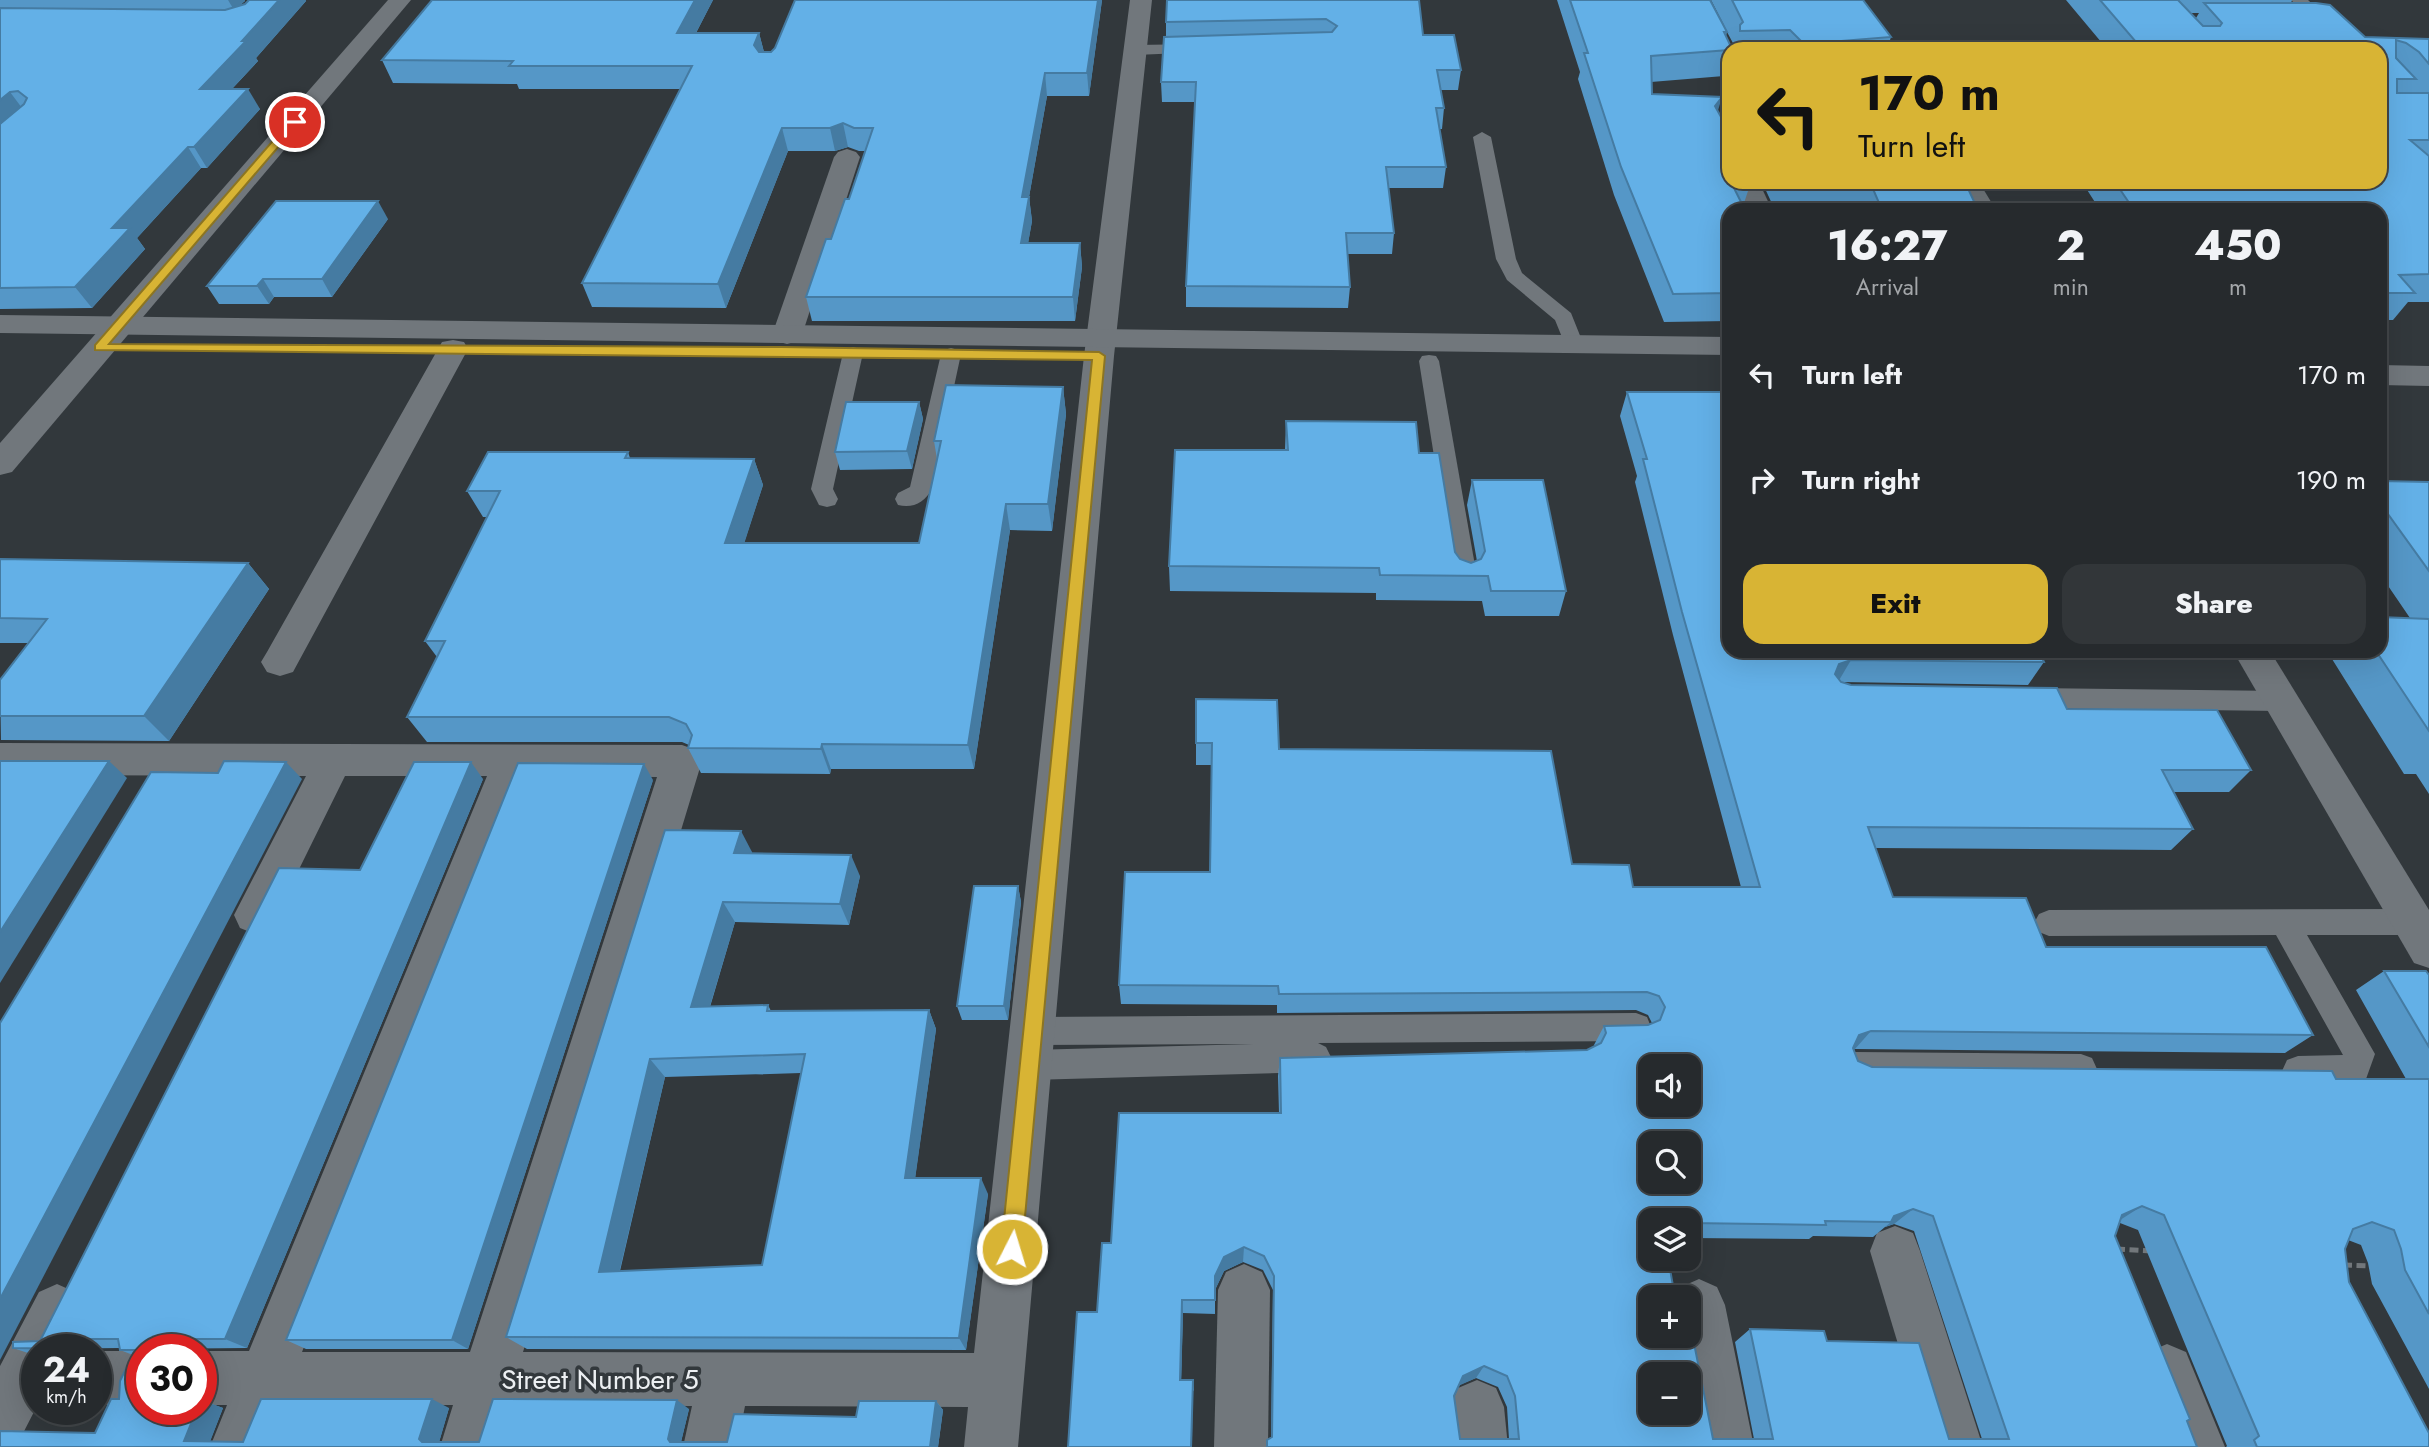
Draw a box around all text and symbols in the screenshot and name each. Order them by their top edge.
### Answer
text: 170 m [1858,58,2000,128]
icon: left [1743,70,1834,161]
pin [265,92,325,152]
icon: arrive [276,103,314,141]
text: Turn left [1858,123,1965,169]
text: 16:27 [1827,215,1948,276]
text: 2 [2057,215,2085,276]
text: 450 [2194,215,2282,276]
text: Arrival [1856,270,1919,304]
text: min [2053,270,2089,304]
text: m [2229,270,2247,304]
icon: left [1743,356,1781,394]
text: Turn left [1802,356,1902,394]
text: 170 m [2297,356,2366,394]
icon: right [1743,461,1781,499]
text: Turn right [1802,461,1920,499]
text: 190 m [2296,461,2366,499]
button: Exit [1743,564,2048,644]
button: Share [2062,564,2366,644]
map controls [1638,1054,1701,1425]
button: sound [1638,1054,1701,1117]
button: search [1638,1131,1701,1194]
button: layers [1638,1208,1701,1271]
position arrow [975,1212,1049,1286]
button: + [1638,1285,1701,1348]
speed limit sign: 30 [126,1334,217,1425]
text: 24 [43,1345,90,1395]
street label: Street Number 5 [501,1359,699,1400]
button: − [1638,1362,1701,1425]
text: km/h [46,1384,87,1410]

